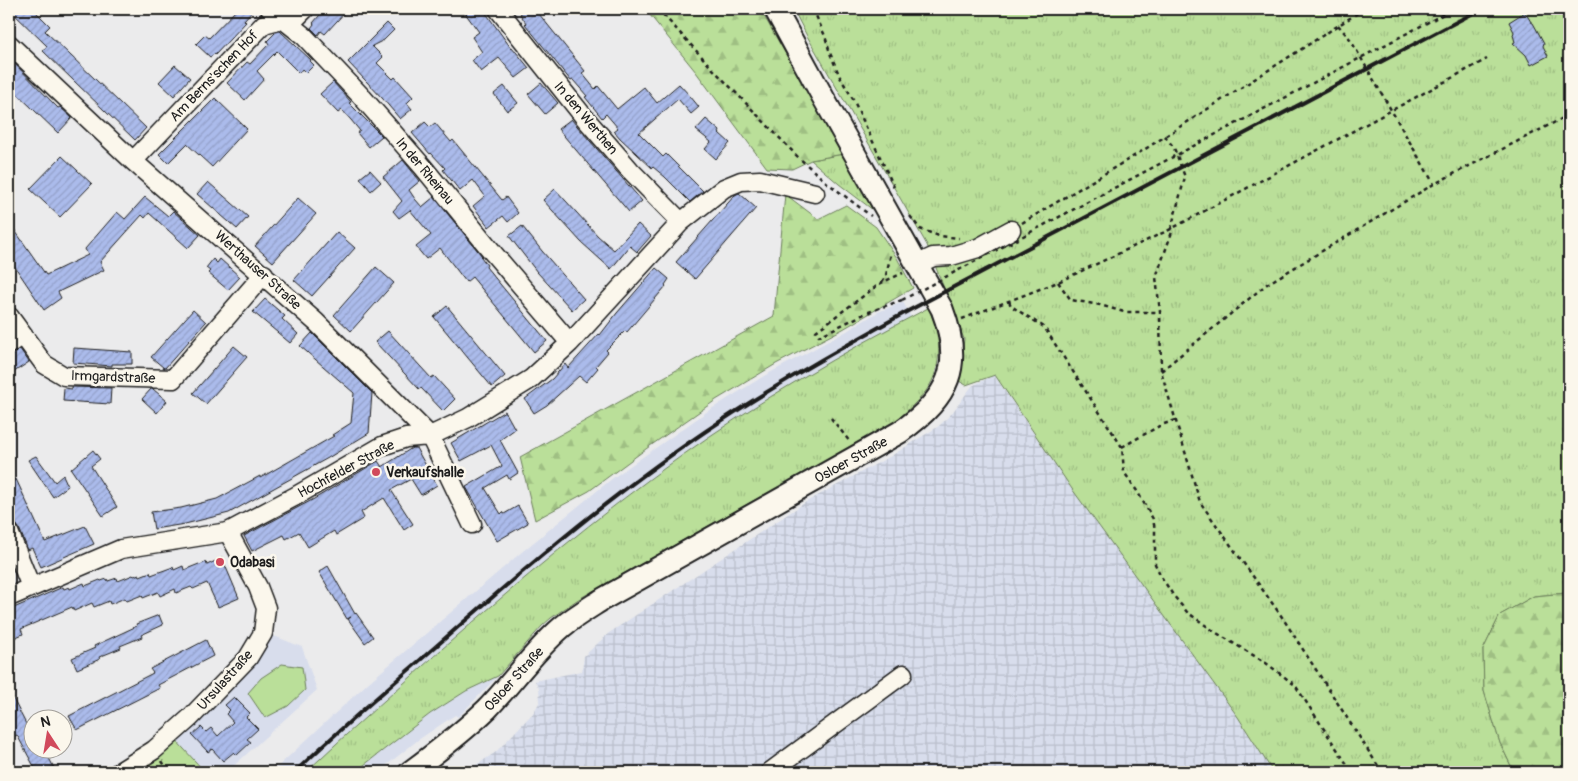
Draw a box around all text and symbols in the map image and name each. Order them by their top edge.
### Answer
street label: Am Berns'schen Hof [166,27,262,125]
street label: In den Werthen [551,78,622,158]
street label: In der Rheinau [392,134,458,208]
street label: Werthauser Straße [211,227,305,313]
street label: Irmgardstraße [71,367,156,387]
street label: Osloer Straße [812,433,891,487]
street label: Hochfelder Straße [295,436,397,502]
place label: Verkaufshalle [386,464,465,481]
marker: Verkaufshalle [370,466,382,478]
place label: Odabasi [230,554,275,571]
marker: Odabasi [214,556,226,568]
street label: Osloer Straße [481,643,547,715]
street label: Ursulastraße [194,646,256,714]
north arrow [22,708,72,758]
text: N [39,712,52,731]

